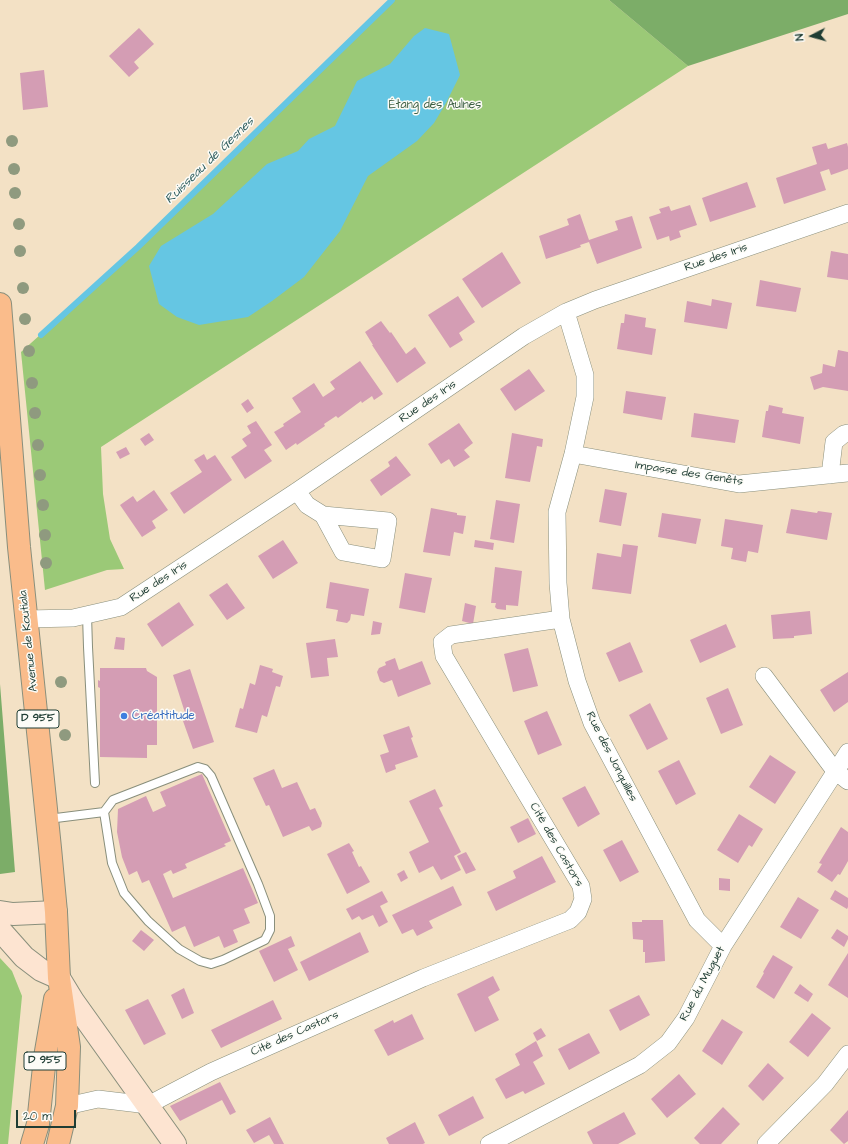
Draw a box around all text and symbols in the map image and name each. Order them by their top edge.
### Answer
north arrow [792,16,832,56]
text: N [792,33,807,42]
park label: Étang des Aulnes [389,98,481,112]
water label: Ruisseau de Gesnes [162,114,258,208]
street label: Rue des Iris [683,240,749,276]
street label: Rue des Iris [397,378,459,426]
street label: Impasse des Genêts [634,458,744,490]
street label: Rue des Iris [128,558,190,606]
street label: Avenue de Koutiala [17,589,41,693]
place label: Créattitude [132,709,195,723]
road number: D 955 [17,710,59,728]
street label: Rue des Jonquilles [582,710,640,804]
marker: Créattitude [119,711,129,721]
street label: Cité des Castors [526,800,586,890]
street label: Rue du Muguet [677,944,729,1024]
street label: Cité des Castors [249,1008,341,1060]
road number: D 955 [24,1052,66,1070]
scale bar [18,1102,78,1128]
text: 20 m [23,1108,52,1125]

